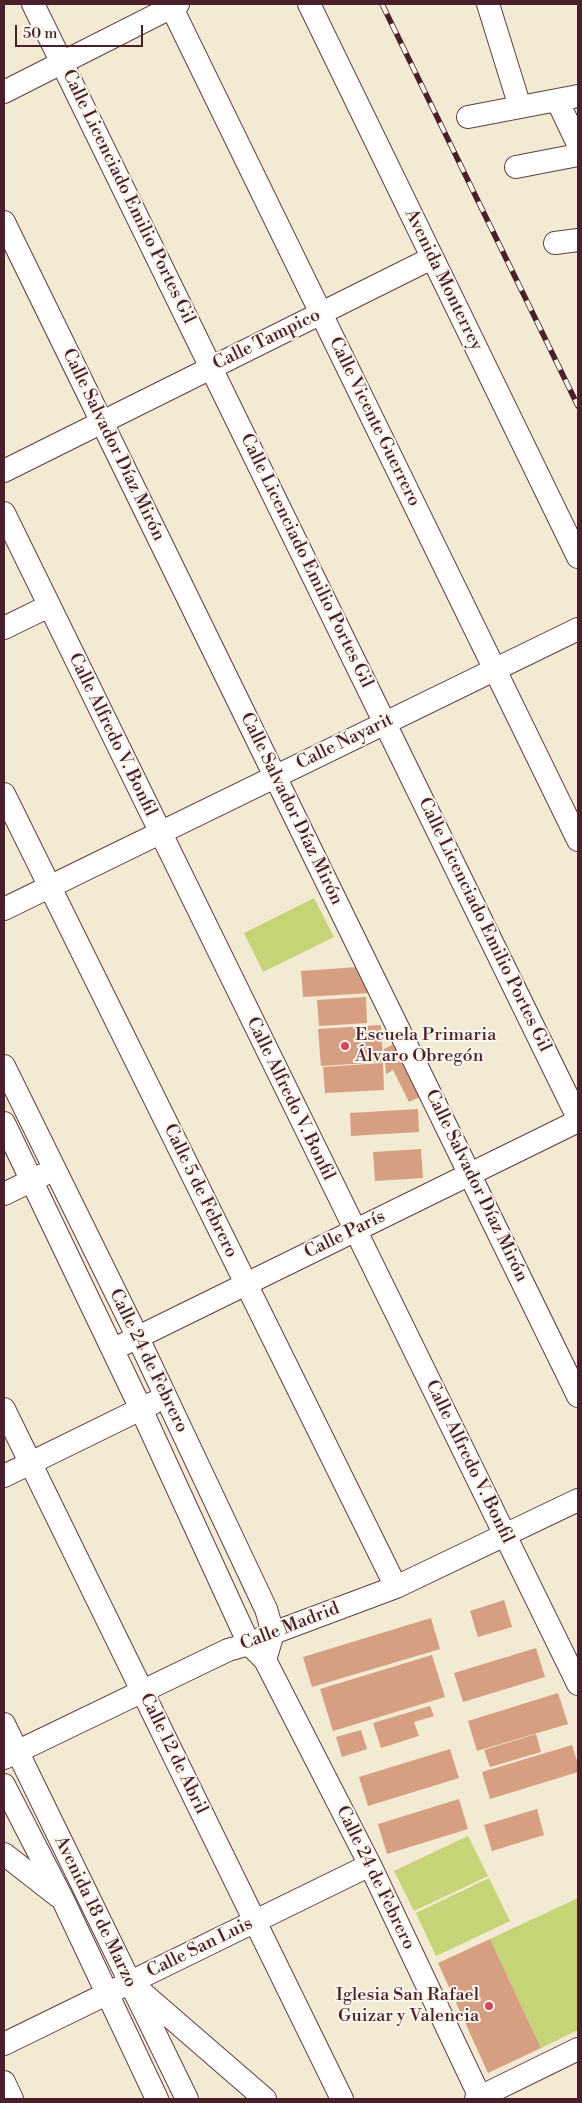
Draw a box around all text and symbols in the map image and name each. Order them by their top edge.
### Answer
scale bar [18,15,145,47]
text: 50 m [23,24,57,43]
street label: Calle Licenciado Emilio Portes Gil [57,66,199,328]
street label: Avenida Monterrey [399,206,487,354]
street label: Calle Tampico [210,305,324,375]
street label: Calle Vicente Guerrero [324,334,424,510]
street label: Calle Salvador Díaz Mirón [57,345,169,545]
street label: Calle Licenciado Emilio Portes Gil [235,430,377,692]
street label: Calle Alfredo V. Bonfil [63,650,161,820]
street label: Calle Salvador Díaz Mirón [235,709,347,909]
street label: Calle Nayarit [293,709,397,775]
street label: Calle Licenciado Emilio Portes Gil [413,794,555,1056]
street label: Calle Alfredo V. Bonfil [241,1014,339,1184]
place label: Escuela Primaria Álvaro Obregón [355,1025,496,1068]
marker: Escuela Primaria Álvaro Obregón [339,1040,351,1052]
street label: Calle Salvador Díaz Mirón [420,1086,532,1286]
street label: Calle 5 de Febrero [158,1121,242,1261]
street label: Calle París [301,1206,389,1264]
street label: Calle 24 de Febrero [104,1286,192,1436]
street label: Calle Alfredo V. Bonfil [420,1377,518,1547]
street label: Calle Madrid [237,1598,343,1656]
street label: Calle 12 de Abril [134,1690,212,1818]
street label: Calle 24 de Febrero [331,1803,419,1953]
street label: Avenida 18 de Marzo [49,1833,141,1991]
street label: Calle San Luis [144,1913,256,1983]
place label: Iglesia San Rafael Guizar y Valencia [336,1985,479,2028]
marker: Iglesia San Rafael Guizar y Valencia [483,2000,495,2012]

